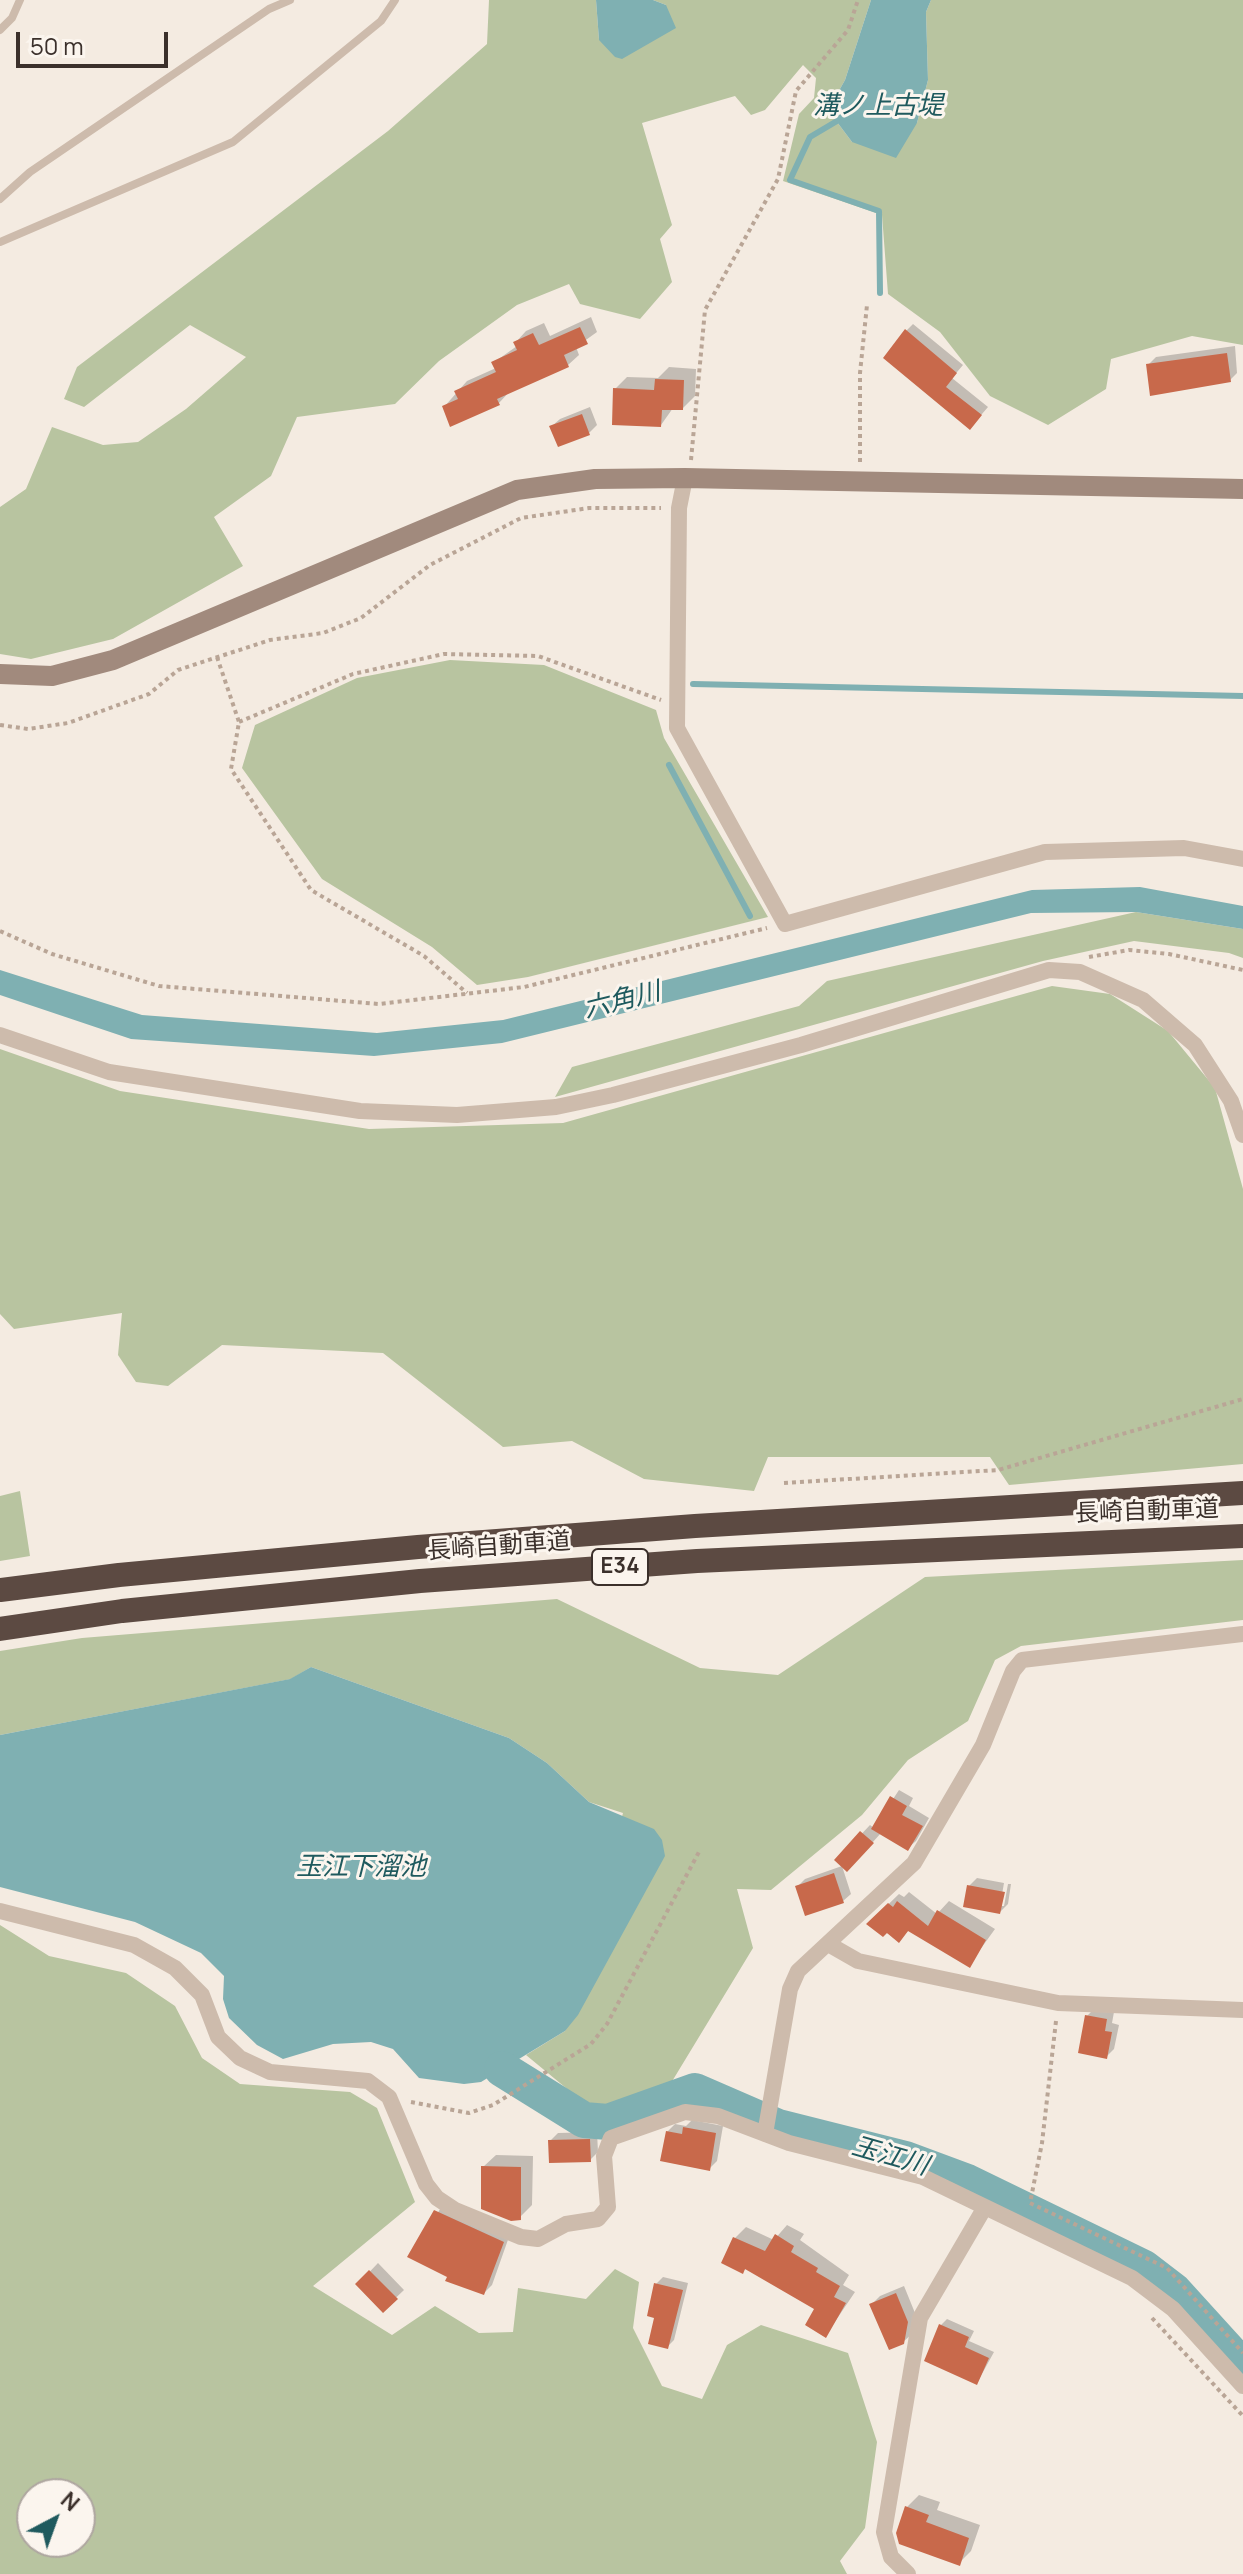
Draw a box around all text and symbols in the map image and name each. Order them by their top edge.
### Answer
scale bar [20,16,172,66]
text: 50 m [30,29,84,62]
water label: 溝ノ上古堤 [813,91,943,123]
water label: 六角川 [580,976,664,1026]
street label: 長崎自動車道 [1075,1495,1219,1529]
street label: 長崎自動車道 [426,1528,572,1566]
road number: E34 [592,1549,648,1585]
water label: 玉江下溜池 [296,1852,426,1884]
water label: 玉江川 [848,2131,932,2183]
north arrow [16,2478,96,2558]
text: N [55,2485,86,2518]

